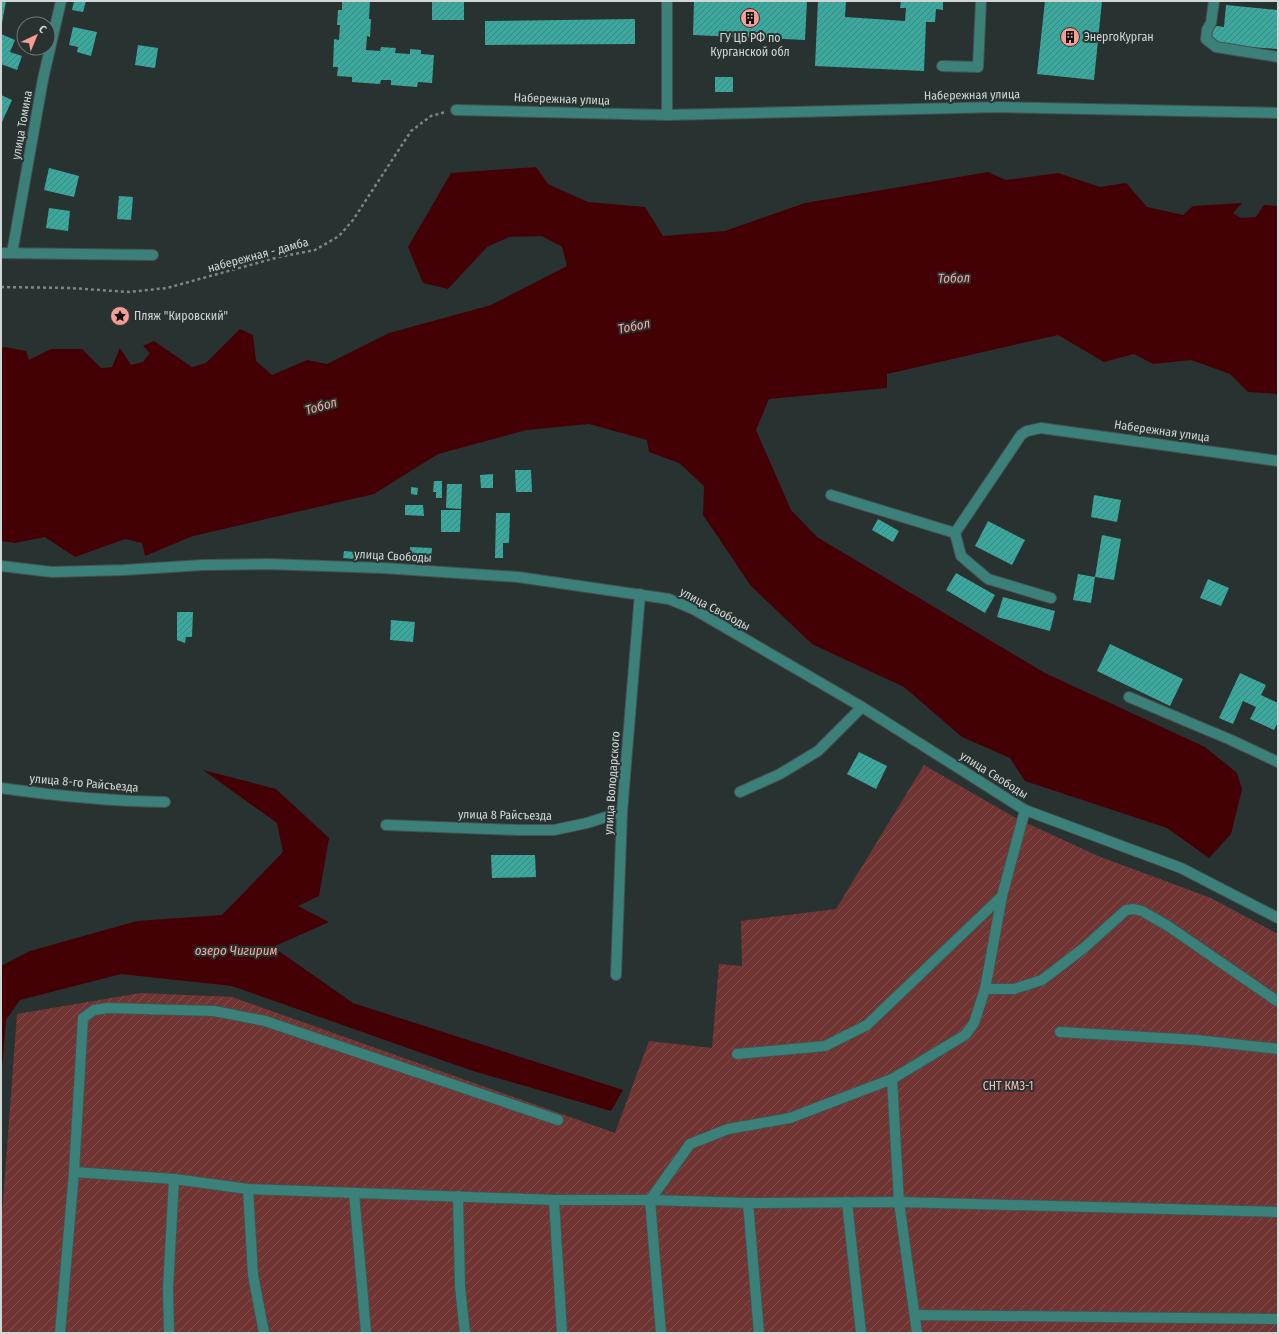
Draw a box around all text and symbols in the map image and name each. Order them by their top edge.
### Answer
building icon: ГУ ЦБ РФ по Курганской обл [739,7,761,29]
north arrow [16,16,56,56]
text: С [36,22,49,36]
building icon: ЭнергоКурган [1059,26,1081,48]
place label: ЭнергоКурган [1084,30,1154,44]
place label: ГУ ЦБ РФ по Курганской обл [710,31,790,59]
street label: Набережная улица [924,87,1020,103]
street label: улица Томина [9,89,35,161]
street label: Набережная улица [514,90,610,108]
street label: набережная - дамба [206,235,310,275]
water label: Тобол [938,270,971,286]
place icon: Пляж "Кировский" [109,305,131,327]
place label: Пляж "Кировский" [134,309,228,323]
water label: Тобол [617,315,652,336]
water label: Тобол [303,394,339,418]
street label: Набережная улица [1113,417,1211,445]
street label: улица Свободы [354,547,432,565]
street label: улица Свободы [677,585,753,633]
street label: улица Володарского [601,731,623,835]
street label: улица Свободы [957,749,1031,801]
street label: улица 8-го Райсъезда [29,771,139,795]
street label: улица 8 Райсъезда [458,807,552,823]
water label: озеро Чигирим [195,943,277,958]
park label: СНТ КМЗ-1 [983,1079,1033,1093]

